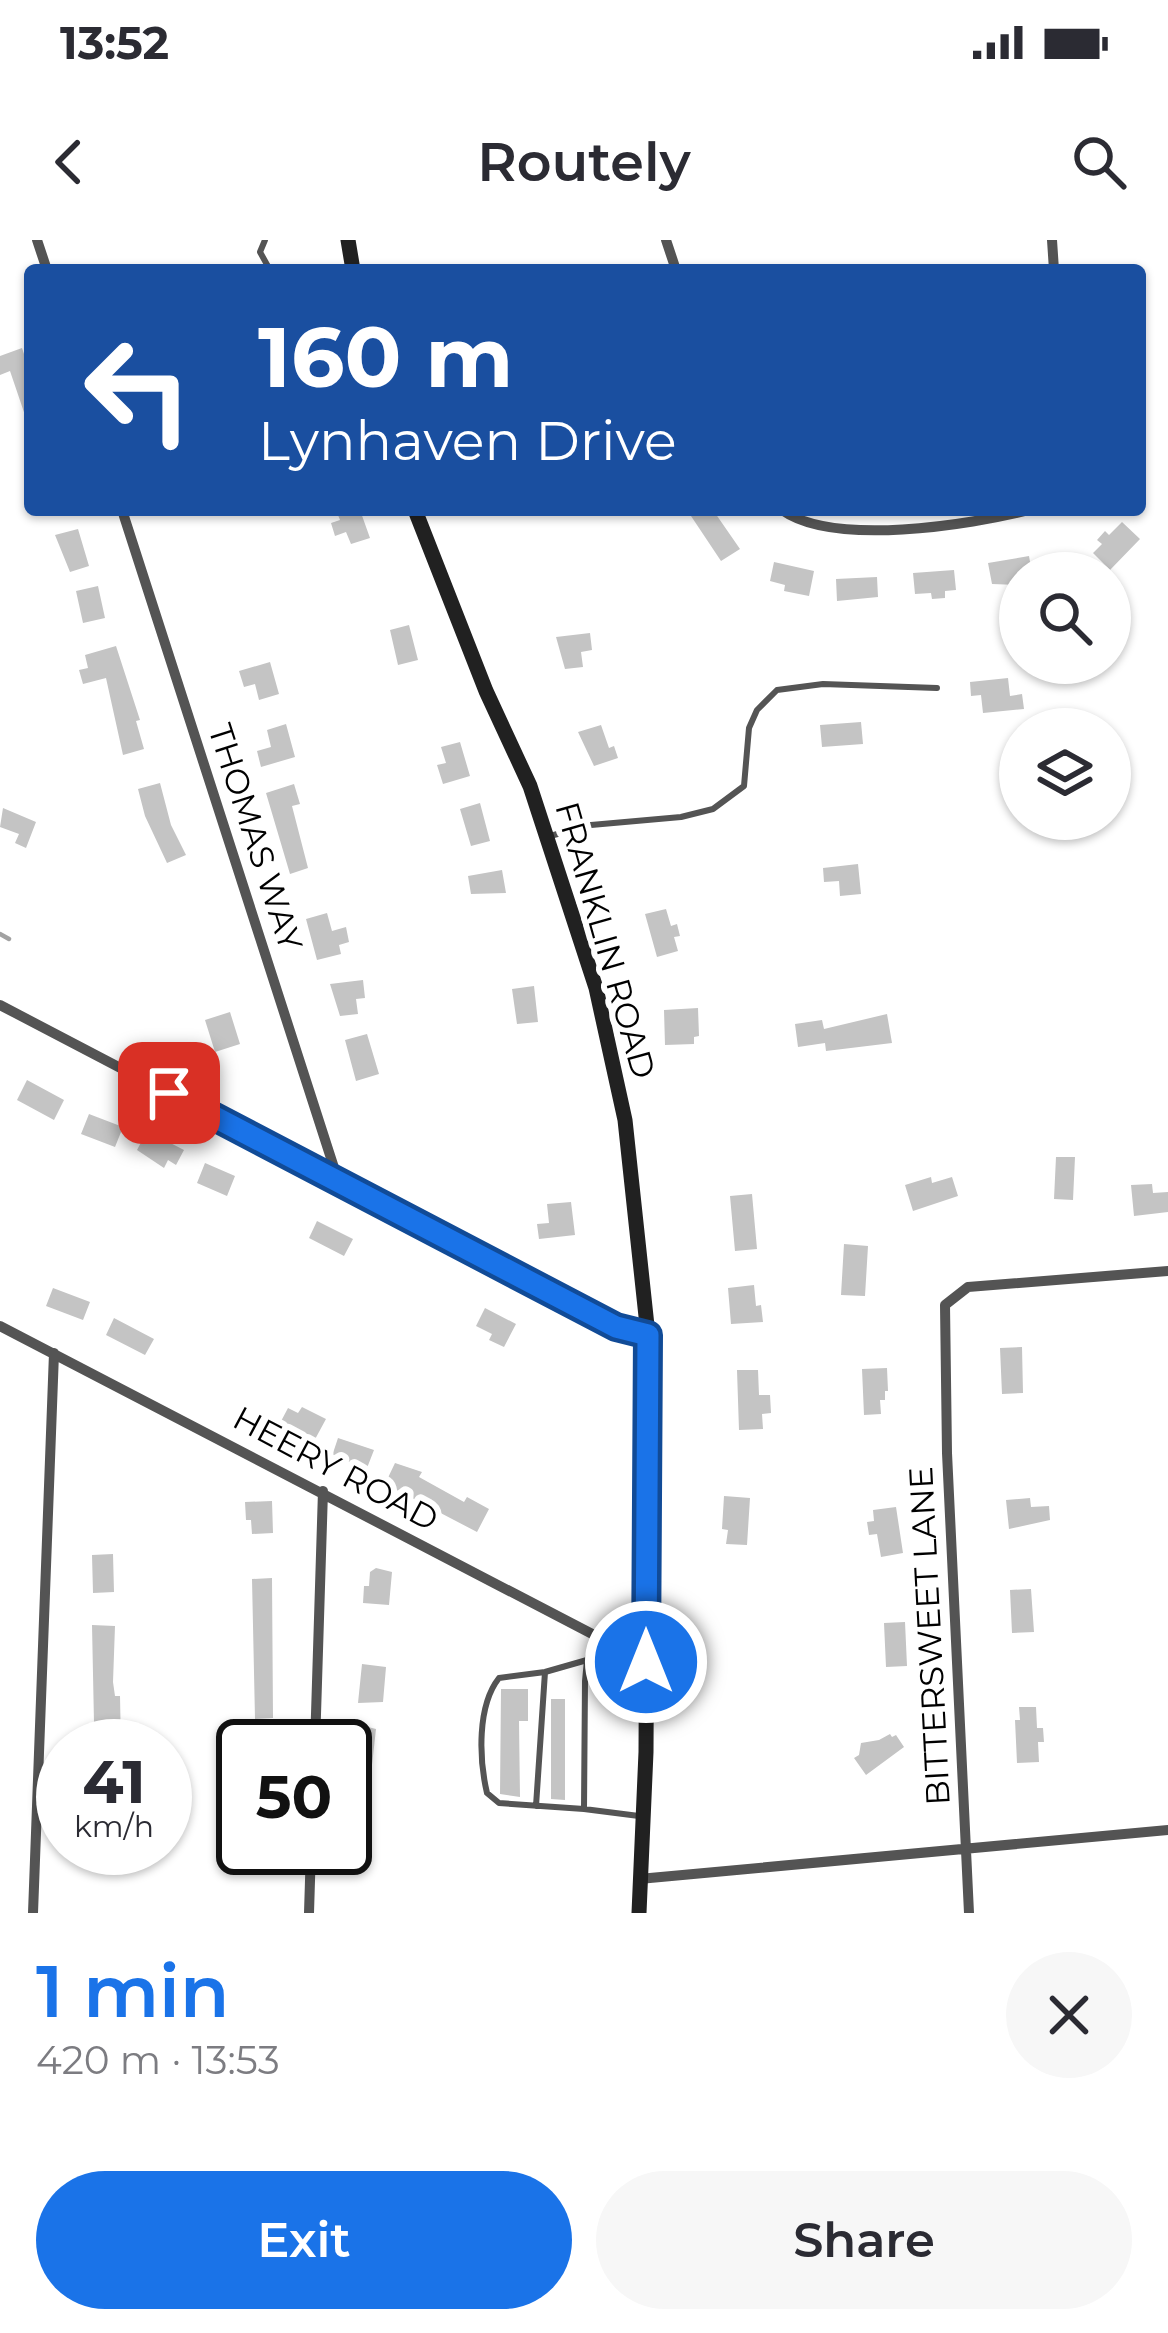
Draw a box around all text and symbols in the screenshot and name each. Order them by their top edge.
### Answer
text: 13:52 [60,15,169,70]
icon: back [36,129,102,195]
text: Routely [477,129,691,195]
icon: search [1066,129,1132,195]
text: 160 m [258,306,513,408]
icon: left [60,312,216,468]
text: Lynhaven Drive [258,408,677,474]
map controls [999,552,1131,840]
button: search [999,552,1131,684]
button: layers [999,708,1131,840]
street label: THOMAS WAY [200,719,312,955]
street label: FRANKLIN ROAD [547,797,665,1083]
pin [118,1042,220,1144]
icon: arrive [136,1060,202,1126]
street label: HEERY ROAD [227,1397,445,1539]
street label: BITTERSWEET LANE [900,1466,958,1806]
position arrow [583,1599,709,1725]
speed limit sign: 50 [216,1719,372,1875]
text: 41 [82,1745,146,1818]
text: km/h [74,1808,154,1845]
text: 1 min [36,1947,229,2035]
button: close [1006,1952,1132,2078]
text: 420 m · 13:53 [36,2036,280,2084]
button: Exit [36,2171,572,2309]
button: Share [596,2171,1132,2309]

